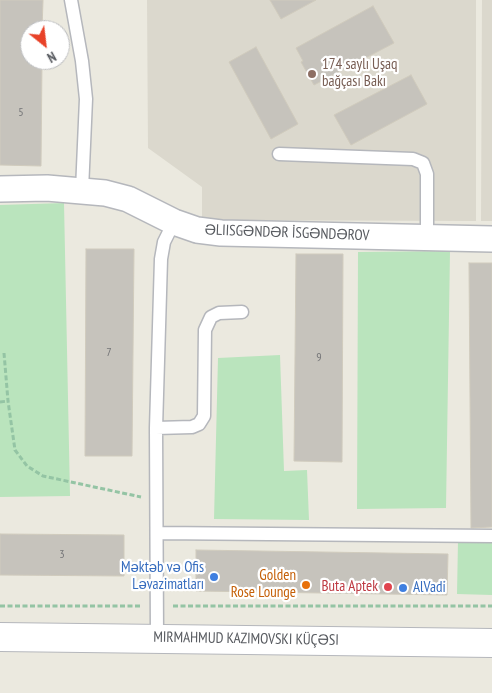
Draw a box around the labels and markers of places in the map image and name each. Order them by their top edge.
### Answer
place label: 174 saylı Uşaq bağçası Bakı [322,56,397,91]
marker: 174 saylı Uşaq bağçası Bakı [306,68,318,80]
place label: Məktəb və Ofis Ləvazimatları [121,559,204,594]
place label: Golden Rose Lounge [231,567,296,602]
marker: Məktəb və Ofis Ləvazimatları [208,571,220,583]
place label: Buta Aptek [321,578,378,596]
marker: Golden Rose Lounge [300,579,312,591]
place label: AlVadi [413,579,446,597]
marker: Buta Aptek [382,581,394,593]
marker: AlVadi [397,582,409,594]

